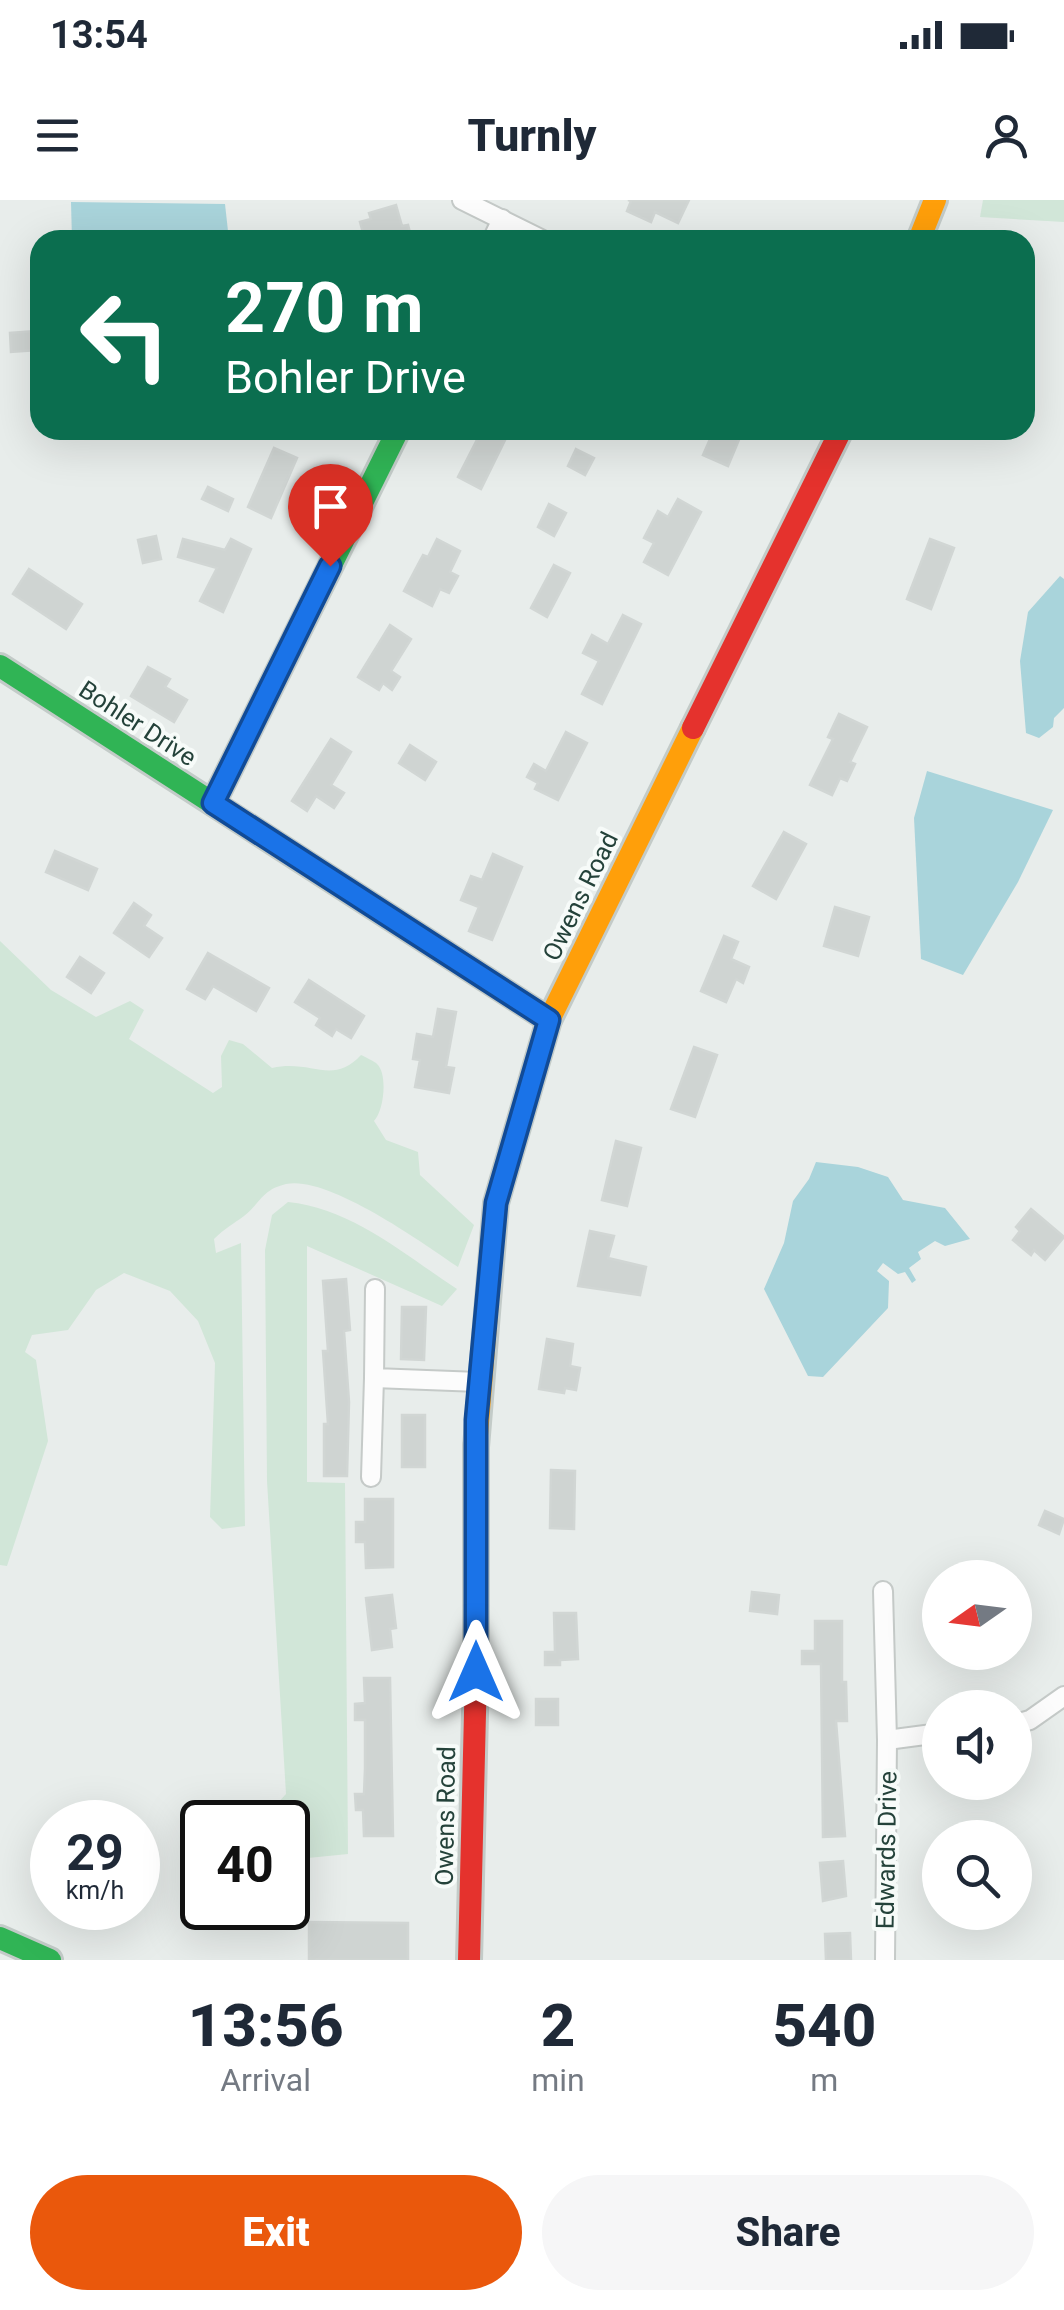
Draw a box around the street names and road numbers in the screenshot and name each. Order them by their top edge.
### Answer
street label: Bohler Drive [74,675,202,772]
street label: Owens Road [537,827,624,965]
street label: Owens Road [430,1746,461,1886]
street label: Edwards Drive [871,1771,902,1929]

